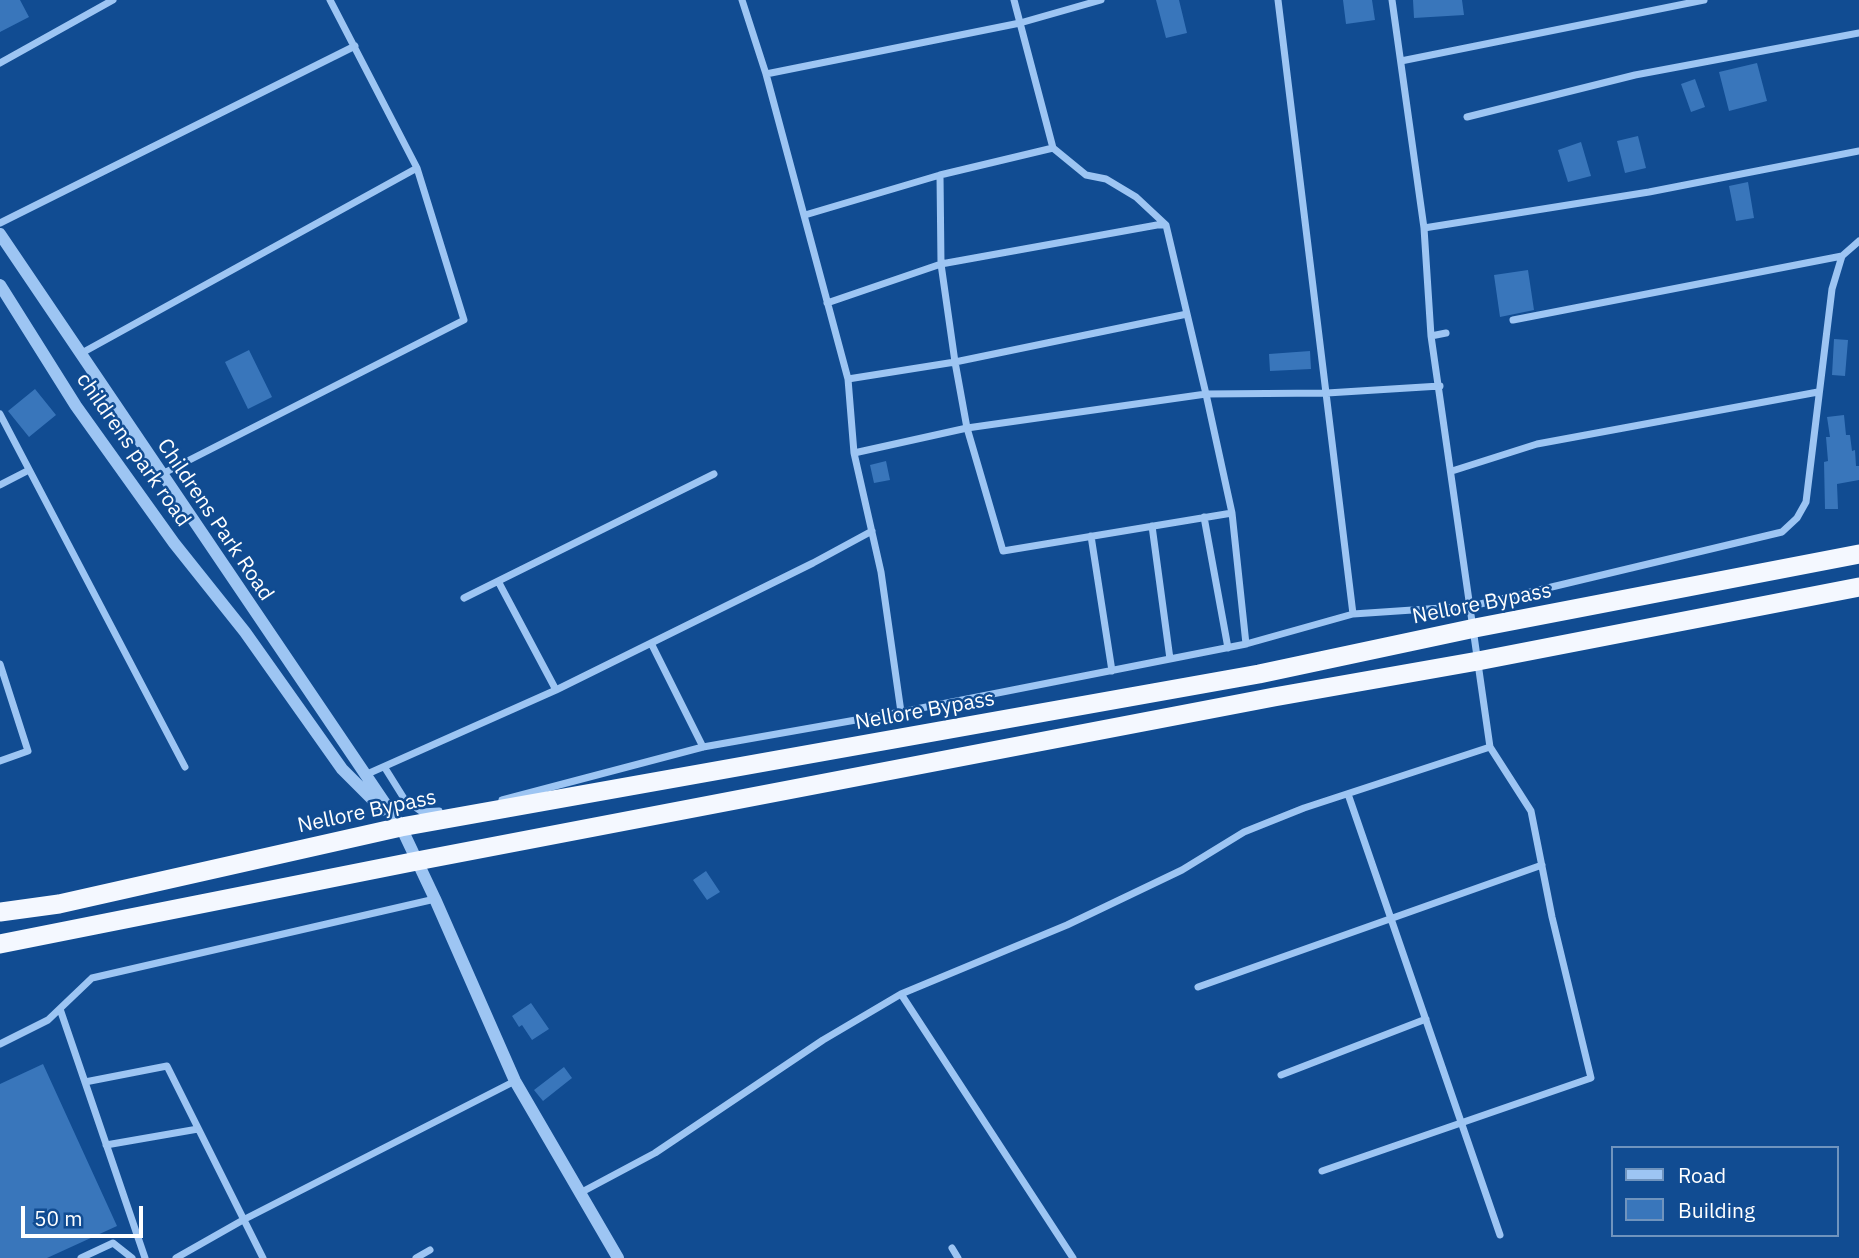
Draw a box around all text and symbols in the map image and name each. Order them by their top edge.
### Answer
street label: childrens park road [71,368,195,532]
street label: Childrens Park Road [151,434,279,606]
street label: Nellore Bypass [1410,578,1554,630]
street label: Nellore Bypass [853,686,997,736]
street label: Nellore Bypass [295,785,439,839]
legend [1610,1146,1838,1237]
text: Road [1678,1161,1726,1189]
scale bar [24,1192,147,1236]
text: Building [1678,1196,1755,1224]
text: 50 m [34,1204,83,1232]

